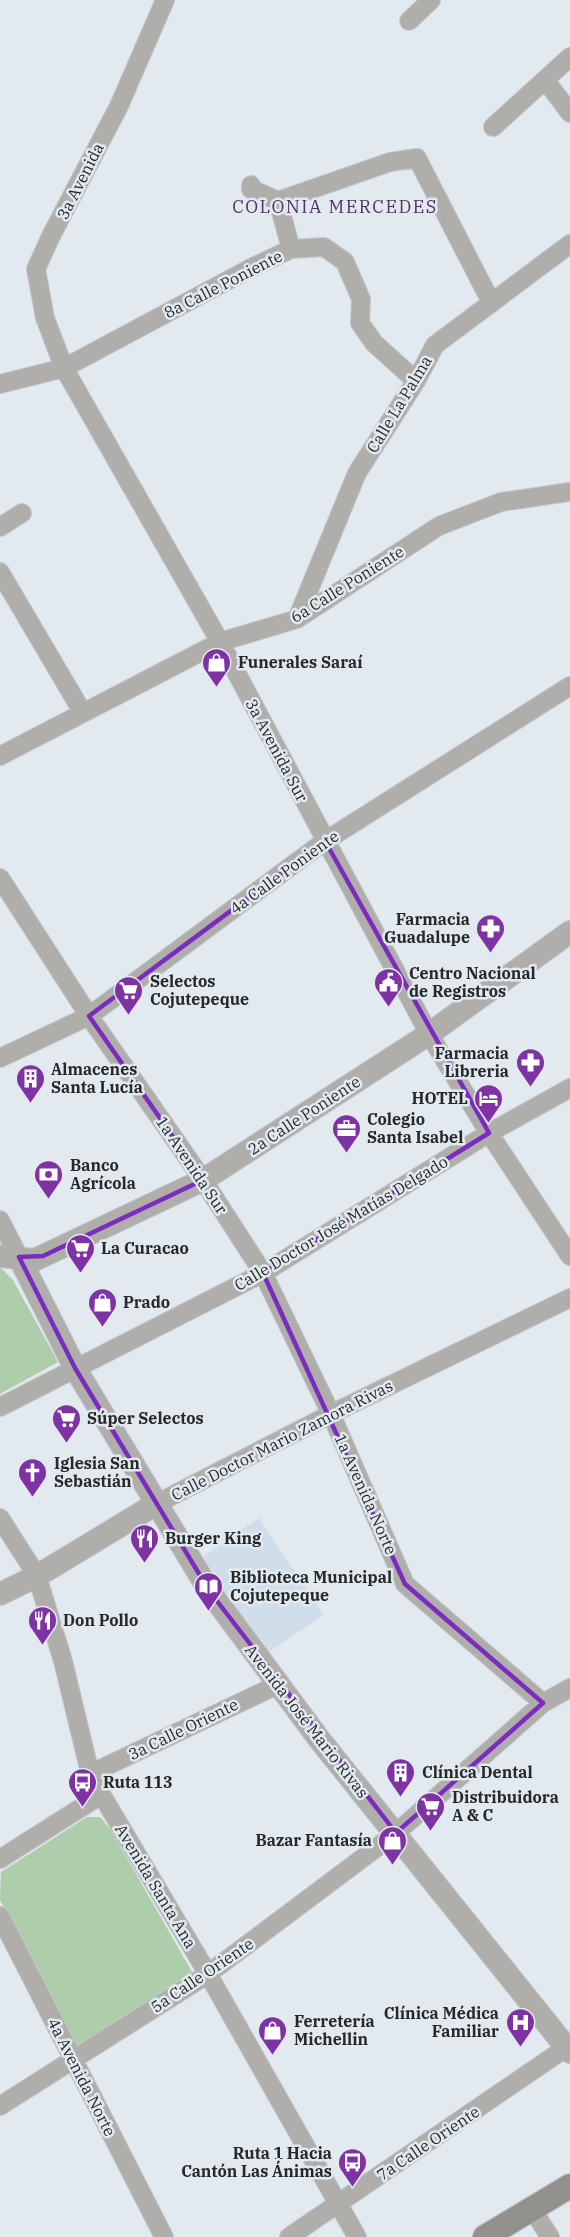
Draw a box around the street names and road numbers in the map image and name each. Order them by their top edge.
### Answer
street label: 3a Avenida [52,139,108,223]
street label: 8a Calle Poniente [161,246,285,322]
street label: Calle La Palma [362,351,436,456]
street label: 6a Calle Poniente [287,541,407,627]
street label: 3a Avenida Sur [242,695,312,805]
street label: 4a Calle Poniente [226,826,342,918]
street label: 2a Calle Poniente [244,1071,364,1159]
street label: 1a Avenida Sur [152,1112,232,1218]
street label: Calle Doctor José Matías Delgado [231,1151,451,1295]
street label: Calle Doctor Mario Zamora Rivas [168,1375,396,1505]
street label: 1a Avenida Norte [330,1431,402,1557]
street label: Avenida José Mario Rivas [241,1640,373,1802]
street label: 3a Calle Oriente [125,1694,241,1764]
street label: Avenida Santa Ana [111,1820,201,1952]
street label: 5a Calle Oriente [147,1933,257,2017]
street label: 4a Avenida Norte [44,2015,120,2139]
street label: 7a Calle Oriente [373,2101,483,2185]

